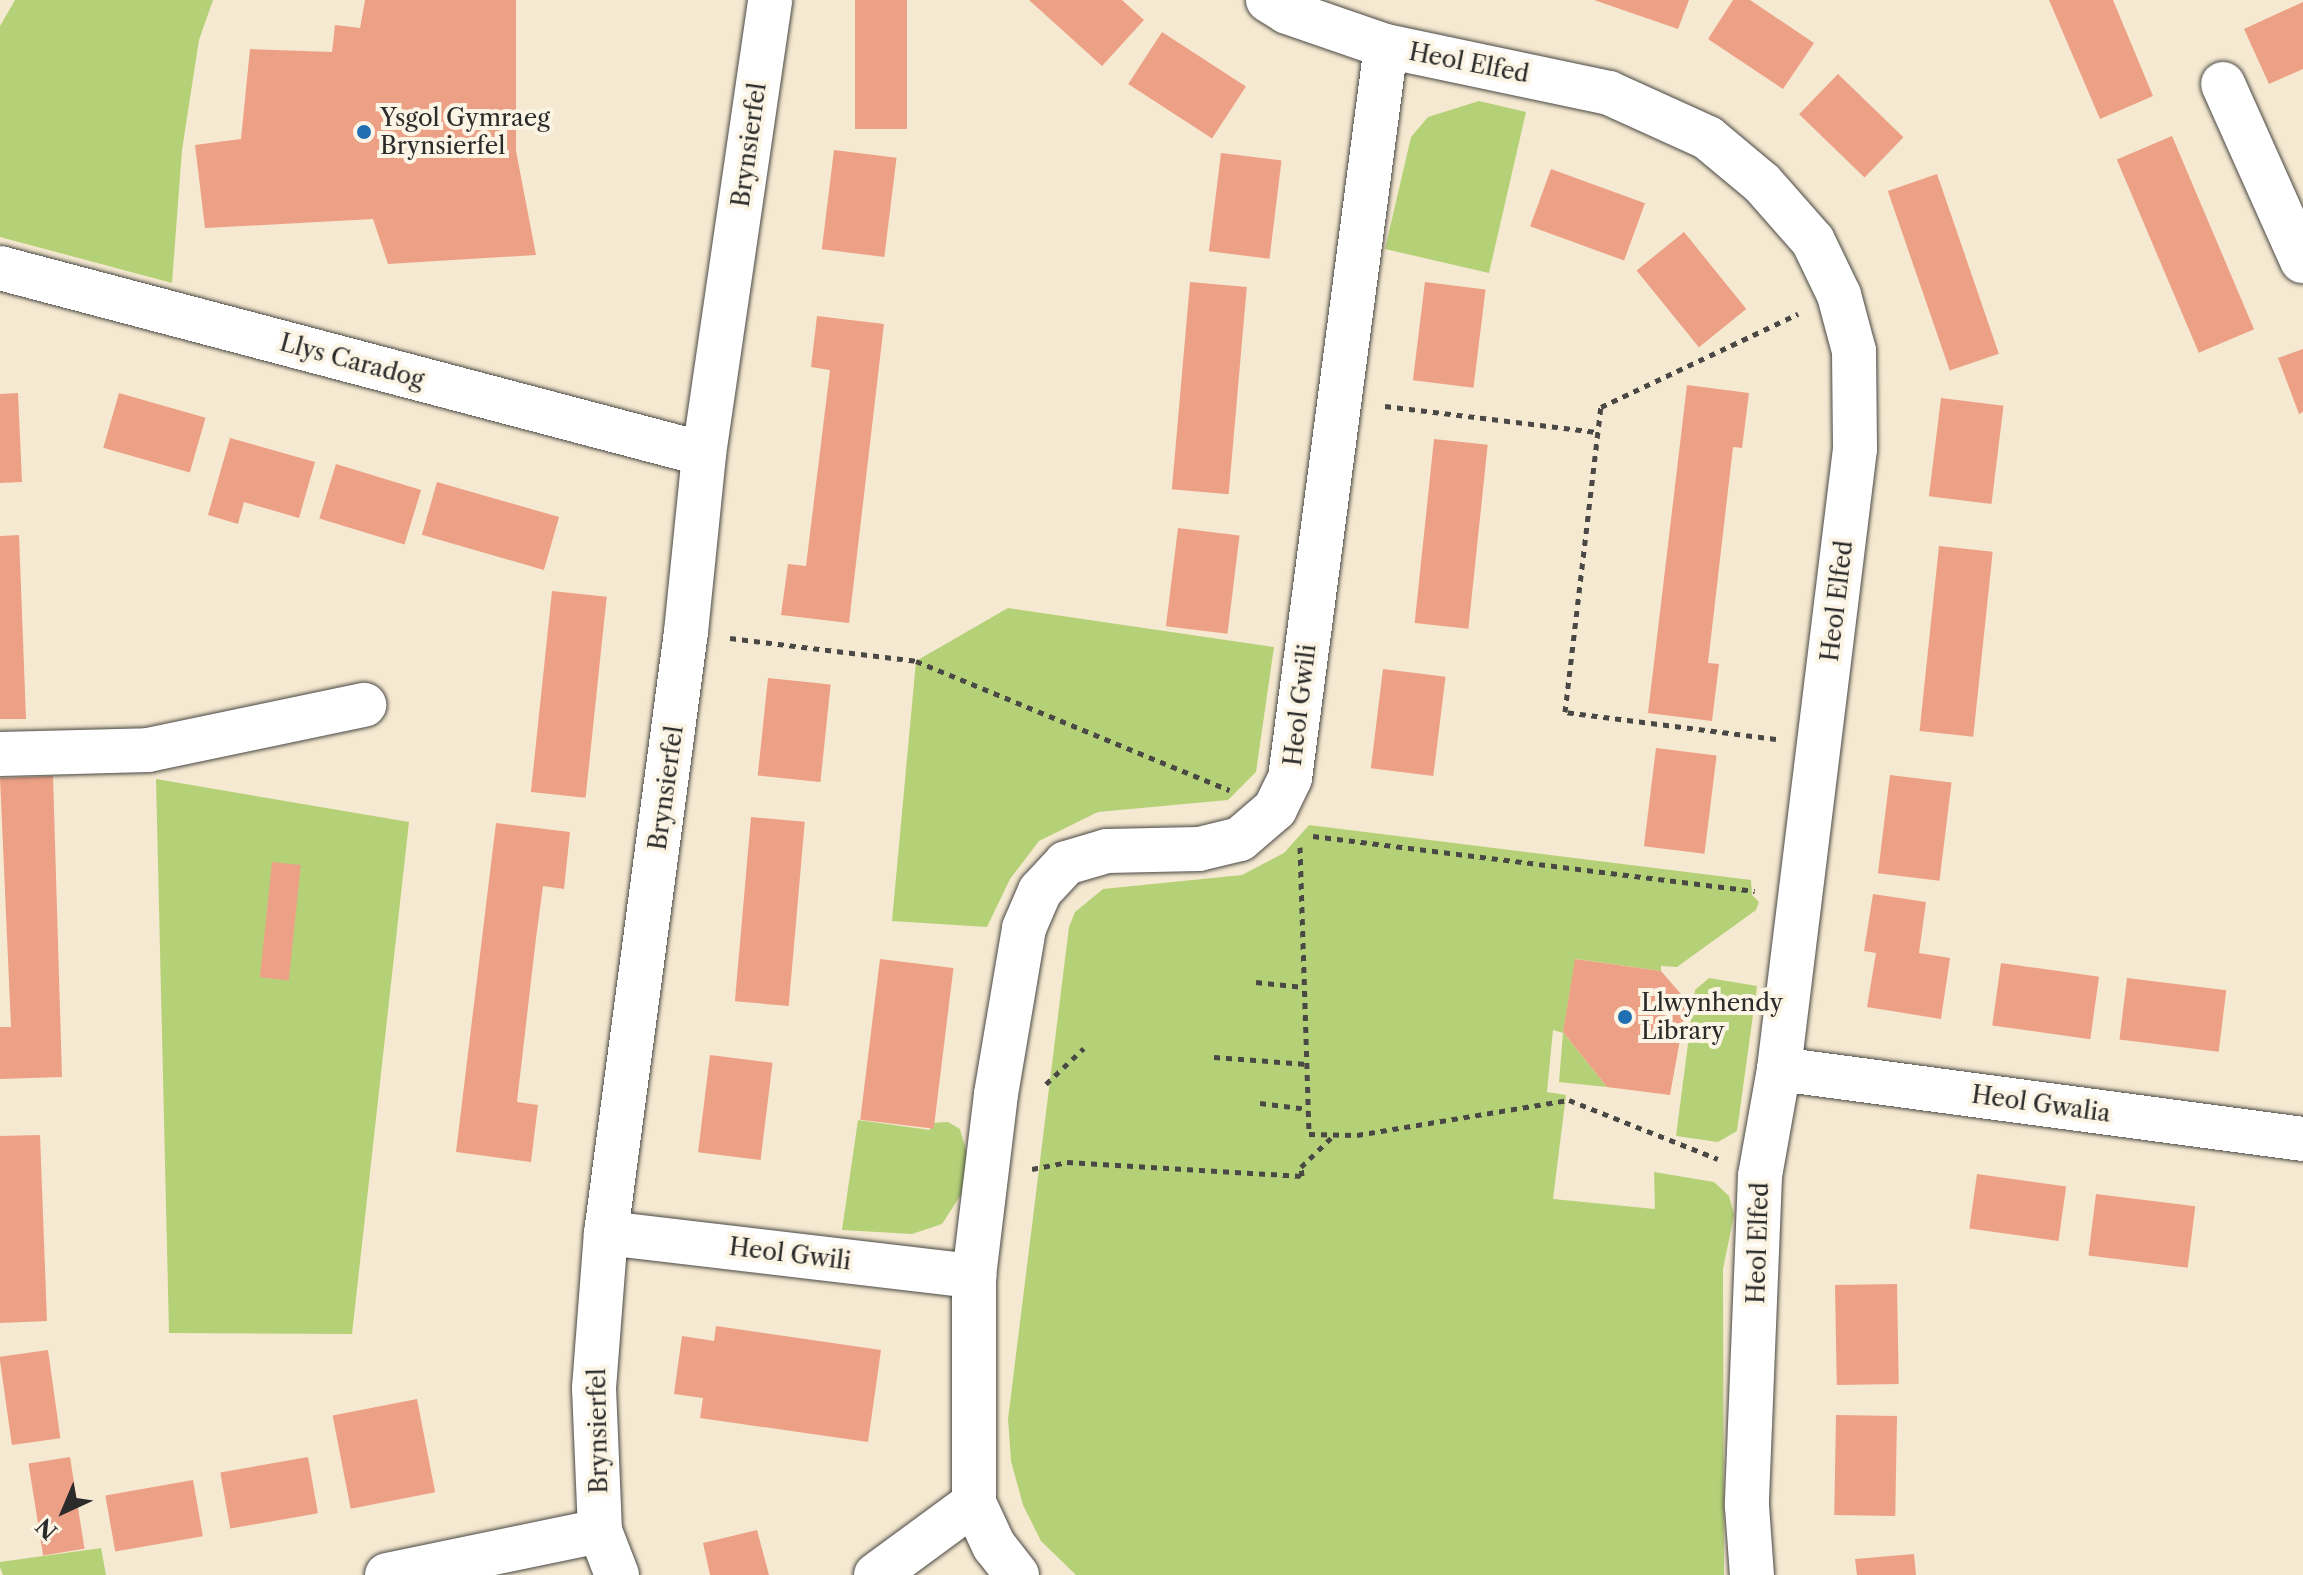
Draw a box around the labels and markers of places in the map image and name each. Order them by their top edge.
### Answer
place label: Ysgol Gymraeg Brynsierfel [380,104,550,160]
marker: Ysgol Gymraeg Brynsierfel [355,123,373,141]
place label: Llwynhendy Library [1641,989,1783,1045]
marker: Llwynhendy Library [1616,1008,1634,1026]

